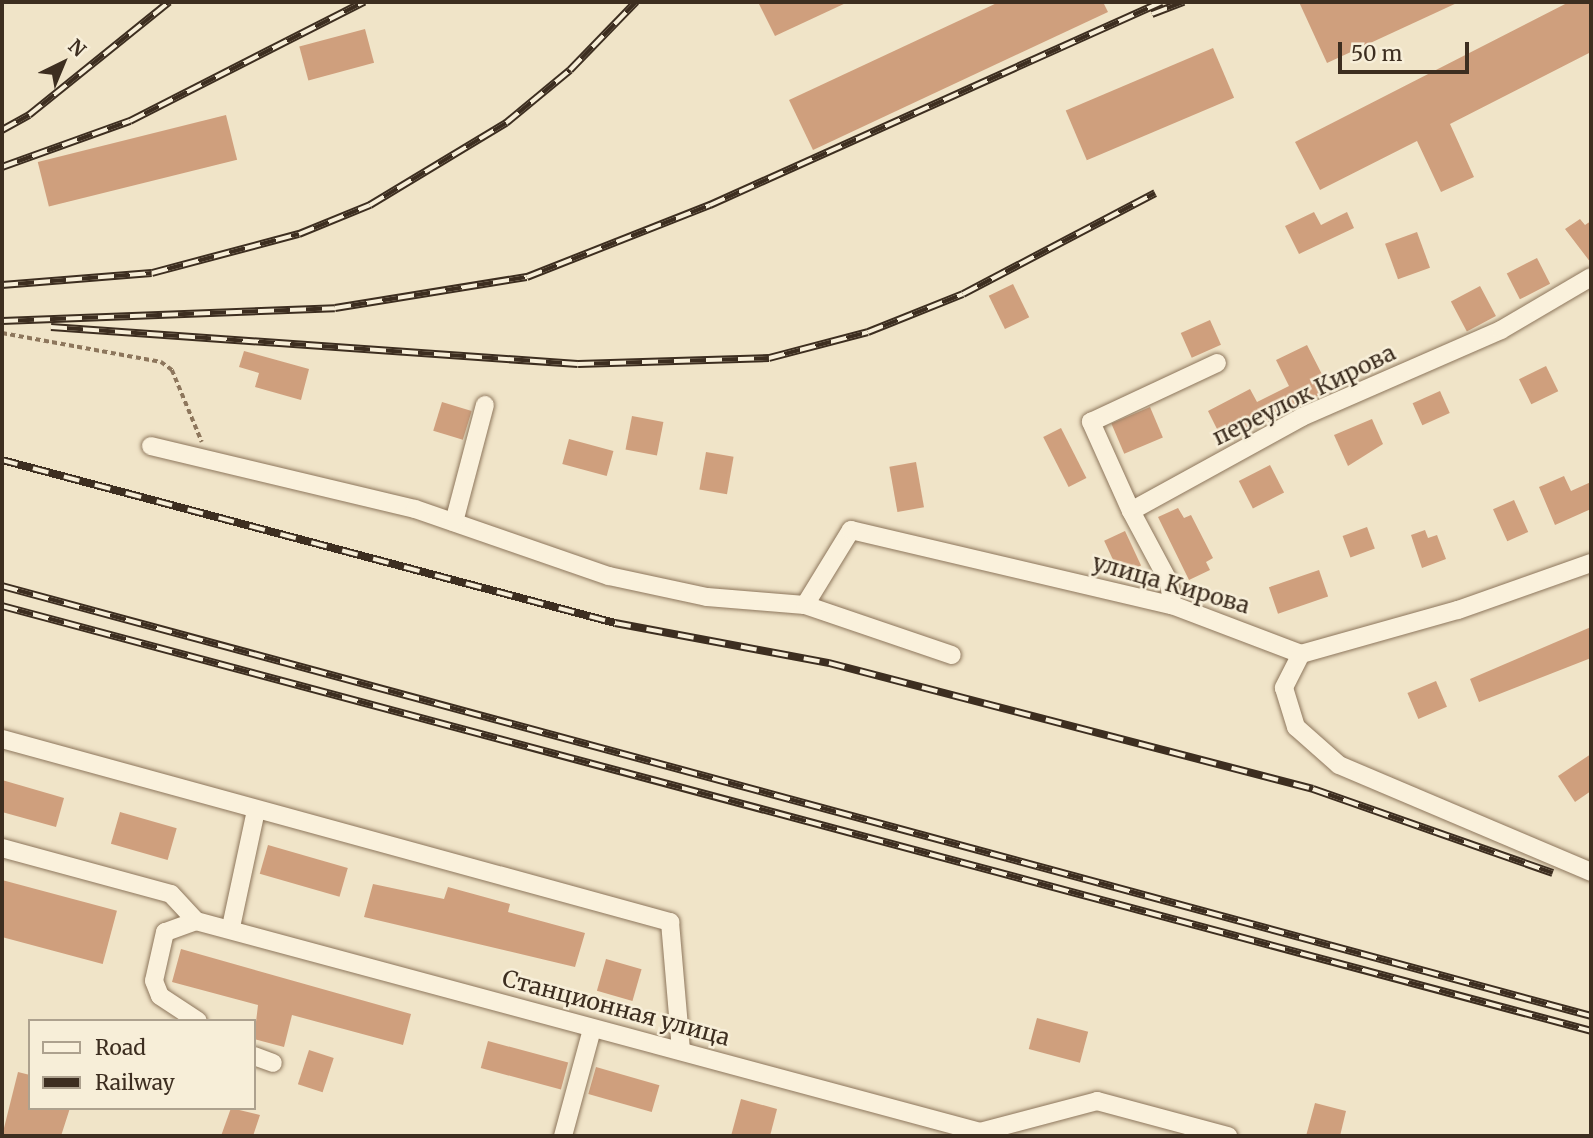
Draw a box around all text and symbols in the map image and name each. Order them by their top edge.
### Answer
north arrow [28,28,98,98]
scale bar [1341,28,1472,72]
text: N [64,34,91,62]
text: 50 m [1351,40,1402,67]
street label: переулок Кирова [1208,339,1400,451]
street label: улица Кирова [1089,548,1253,620]
street label: Станционная улица [499,964,733,1052]
legend [28,1019,256,1110]
text: Road [95,1034,146,1061]
text: Railway [95,1069,175,1096]

